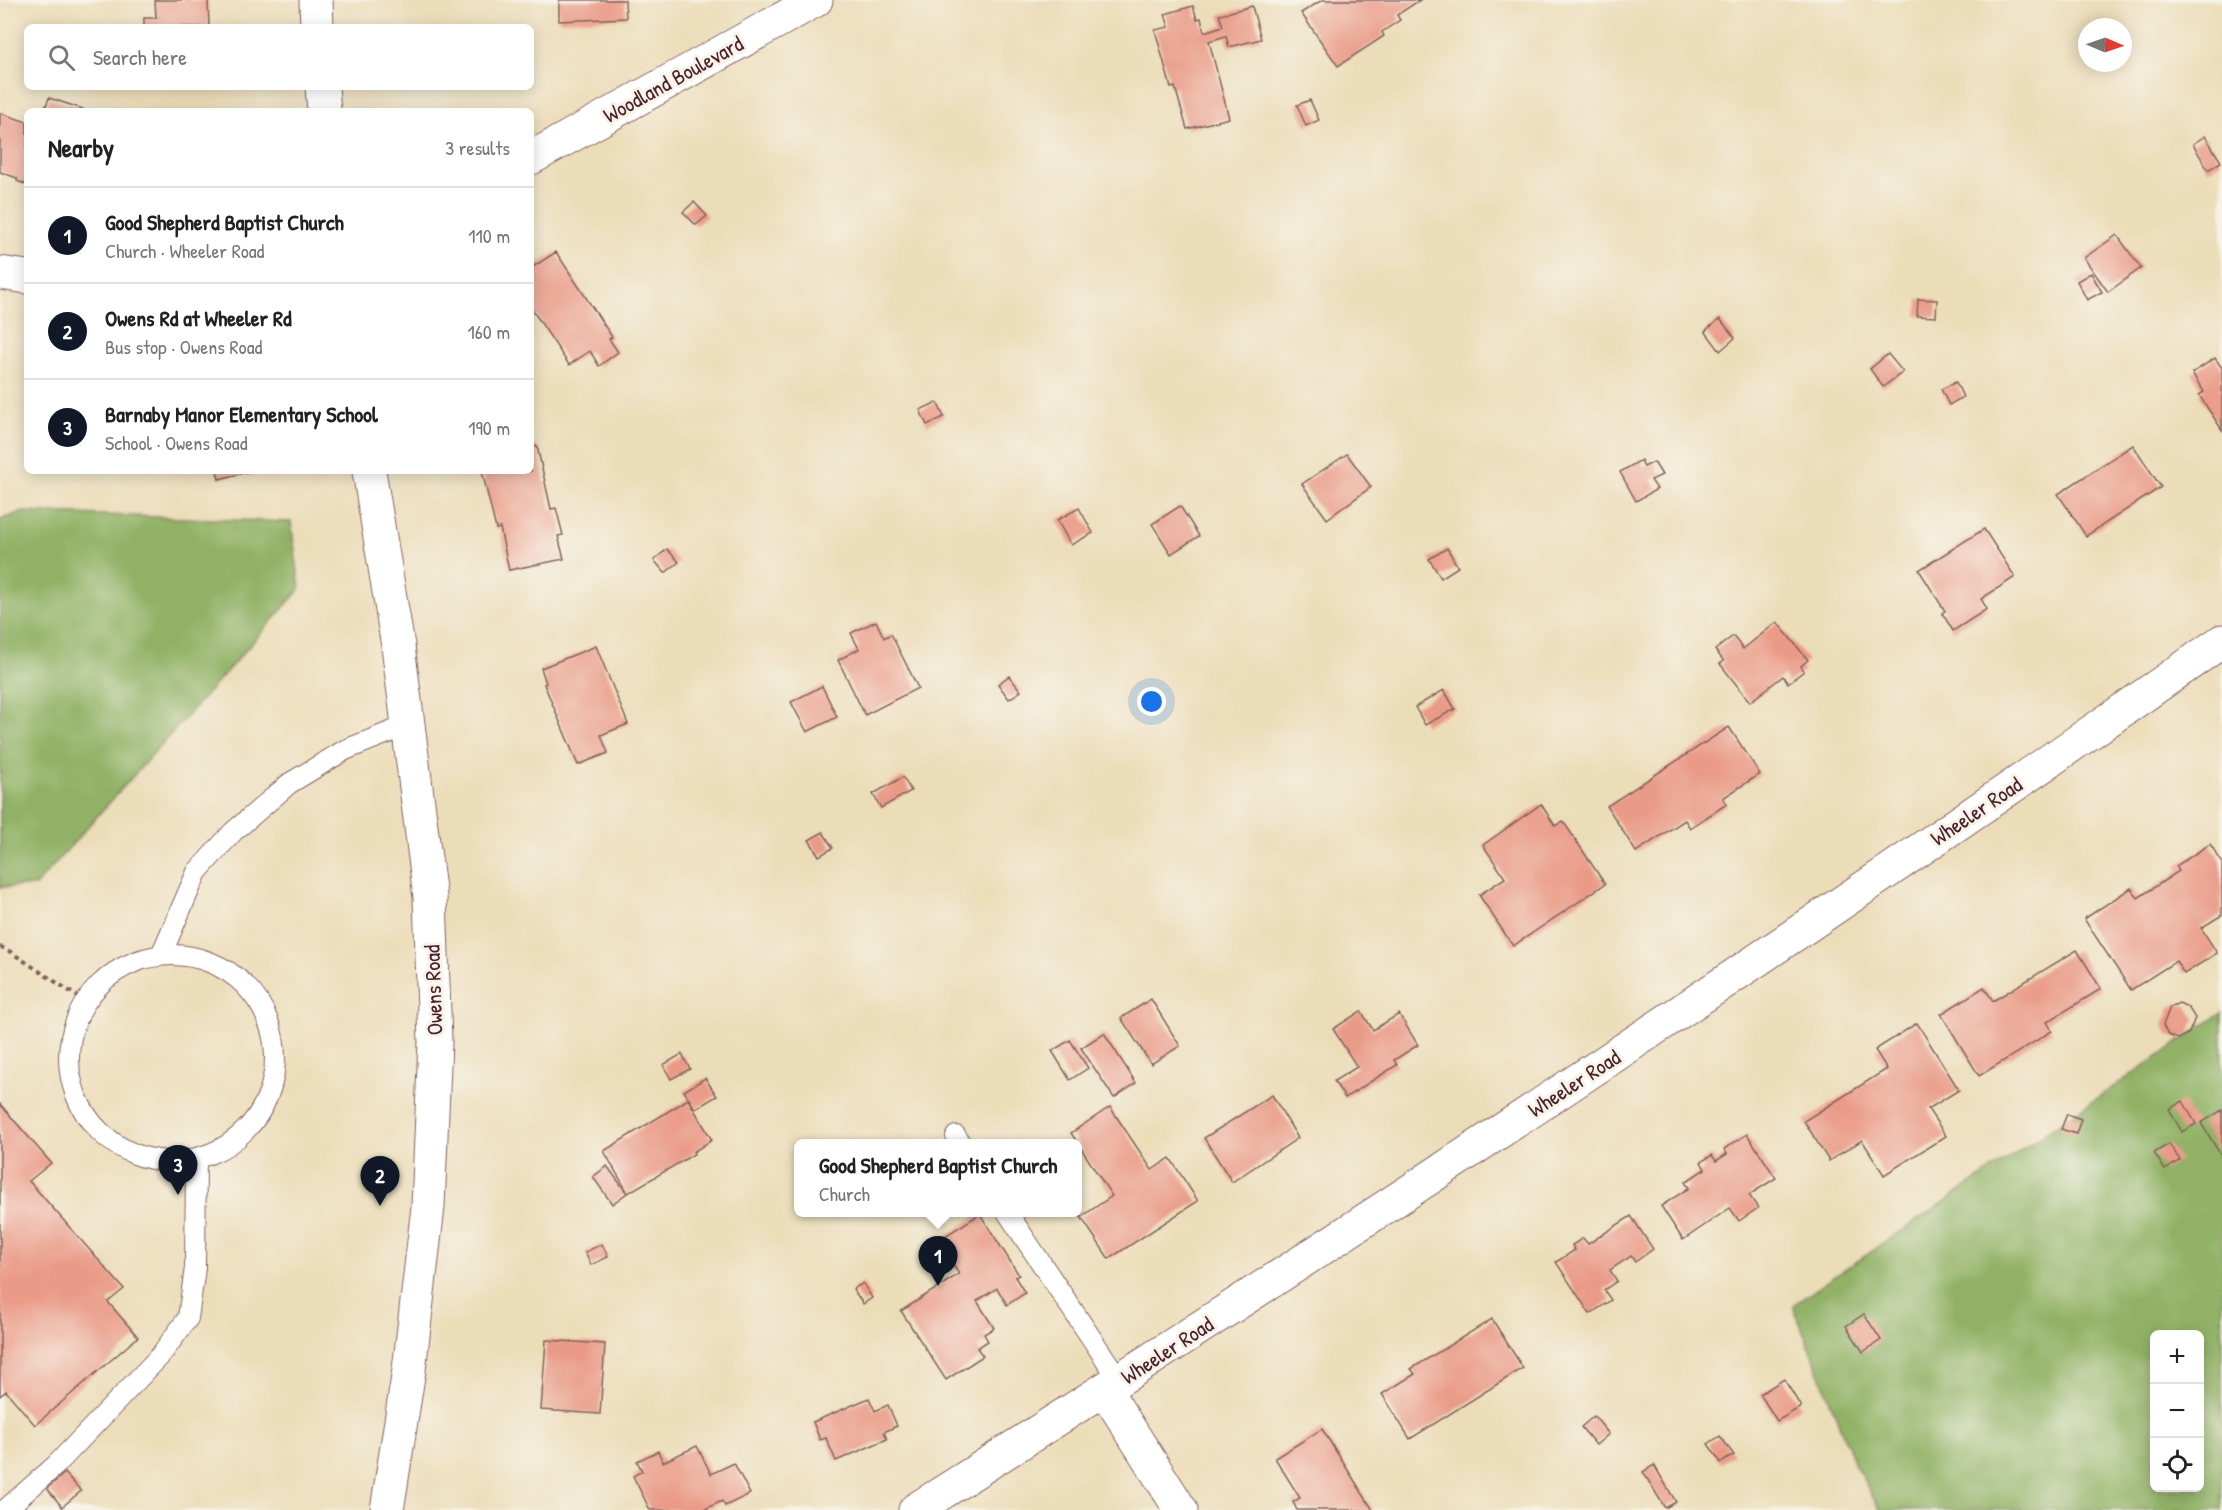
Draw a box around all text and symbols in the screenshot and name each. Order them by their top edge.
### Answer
north arrow [2078,18,2132,72]
search box [24,24,534,90]
street label: Woodland Boulevard [598,28,749,130]
icon: search [45,41,78,74]
text: Search here [93,42,187,72]
text: Nearby [48,130,114,165]
text: 3 results [445,134,510,161]
text: Good Shepherd Baptist Church [105,207,344,237]
text: 1 [64,222,71,249]
text: 110 m [468,222,510,249]
text: Church · Wheeler Road [105,237,264,264]
text: Owens Rd at Wheeler Rd [105,303,292,333]
text: 2 [63,318,72,345]
text: 160 m [468,318,510,345]
text: Bus stop · Owens Road [105,333,262,360]
text: Barnaby Manor Elementary School [105,399,378,429]
text: 3 [63,414,72,441]
text: 190 m [468,414,510,441]
text: School · Owens Road [105,429,247,456]
your location [1137,687,1166,716]
street label: Wheeler Road [1924,769,2028,853]
street label: Owens Road [416,944,450,1036]
street label: Wheeler Road [1522,1042,1626,1124]
popup [794,1139,1082,1217]
pin: 3 [158,1146,198,1195]
text: Good Shepherd Baptist Church [819,1150,1057,1180]
pin: 2 [360,1156,400,1206]
text: Church [819,1180,870,1207]
pin: 1 [918,1236,958,1286]
street label: Wheeler Road [1115,1309,1219,1391]
map controls [2150,1330,2204,1492]
button: + [2150,1330,2204,1384]
button: − [2150,1384,2204,1438]
button: locate [2150,1438,2204,1492]

